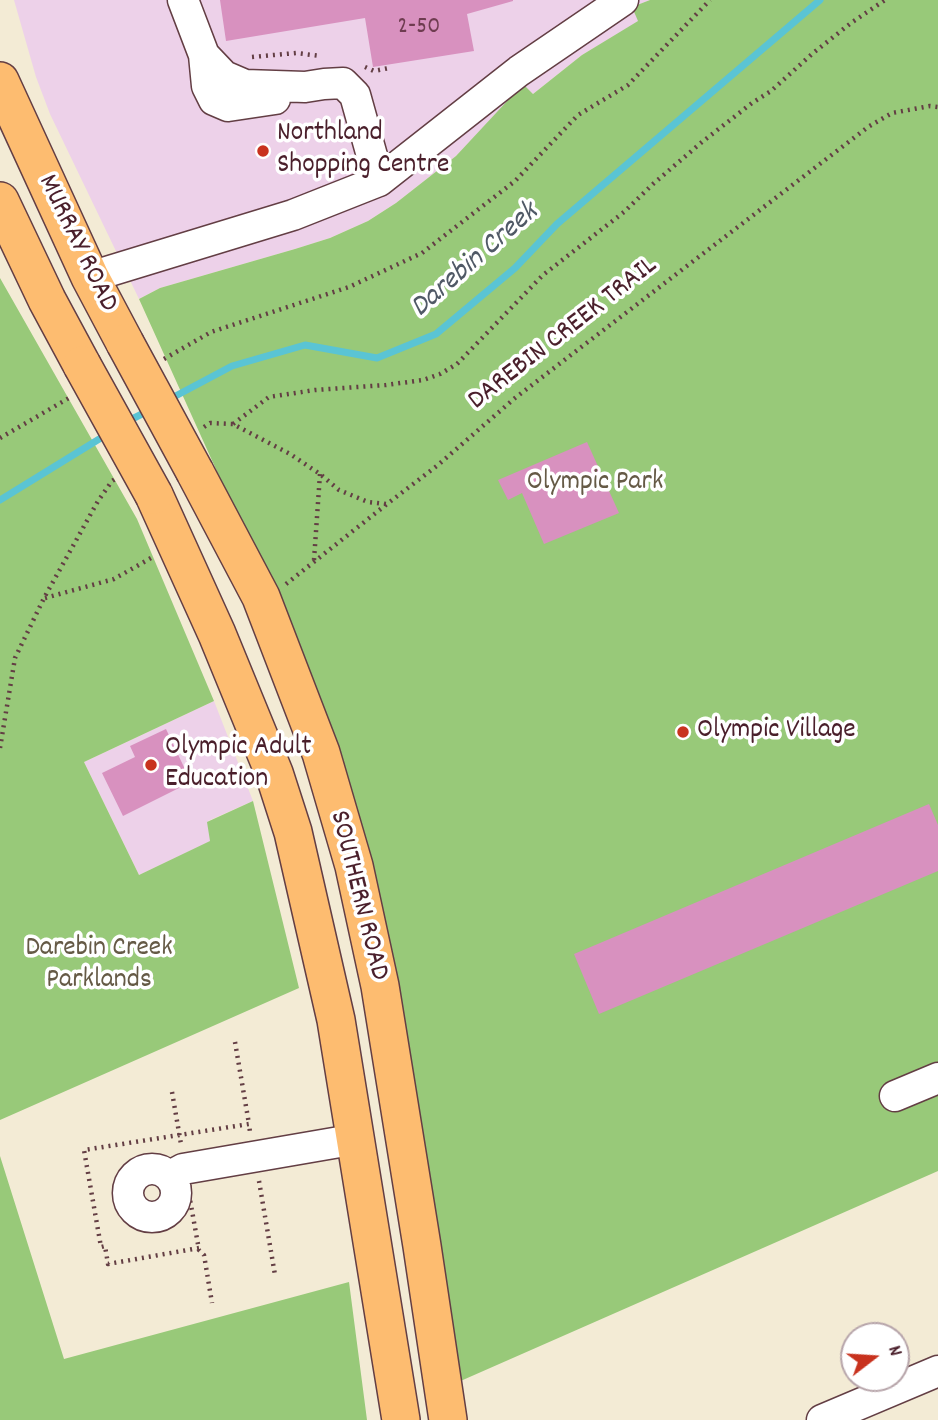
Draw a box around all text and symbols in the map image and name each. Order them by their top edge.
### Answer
house number: 2-50 [398,15,440,43]
place label: Northland Shopping Centre [277,118,449,184]
marker: Northland Shopping Centre [255,143,271,159]
street label: MURRAY ROAD [28,170,124,318]
water label: Darebin Creek [405,197,547,327]
street label: DAREBIN CREEK TRAIL [463,251,665,419]
park label: Olympic Park [527,467,663,501]
place label: Olympic Village [697,715,856,749]
marker: Olympic Village [675,724,691,740]
place label: Olympic Adult Education [165,732,311,798]
marker: Olympic Adult Education [143,757,159,773]
street label: SOUTHERN ROAD [320,808,394,984]
park label: Darebin Creek Parklands [25,933,173,999]
north arrow [840,1322,910,1392]
text: N [879,1343,908,1360]

